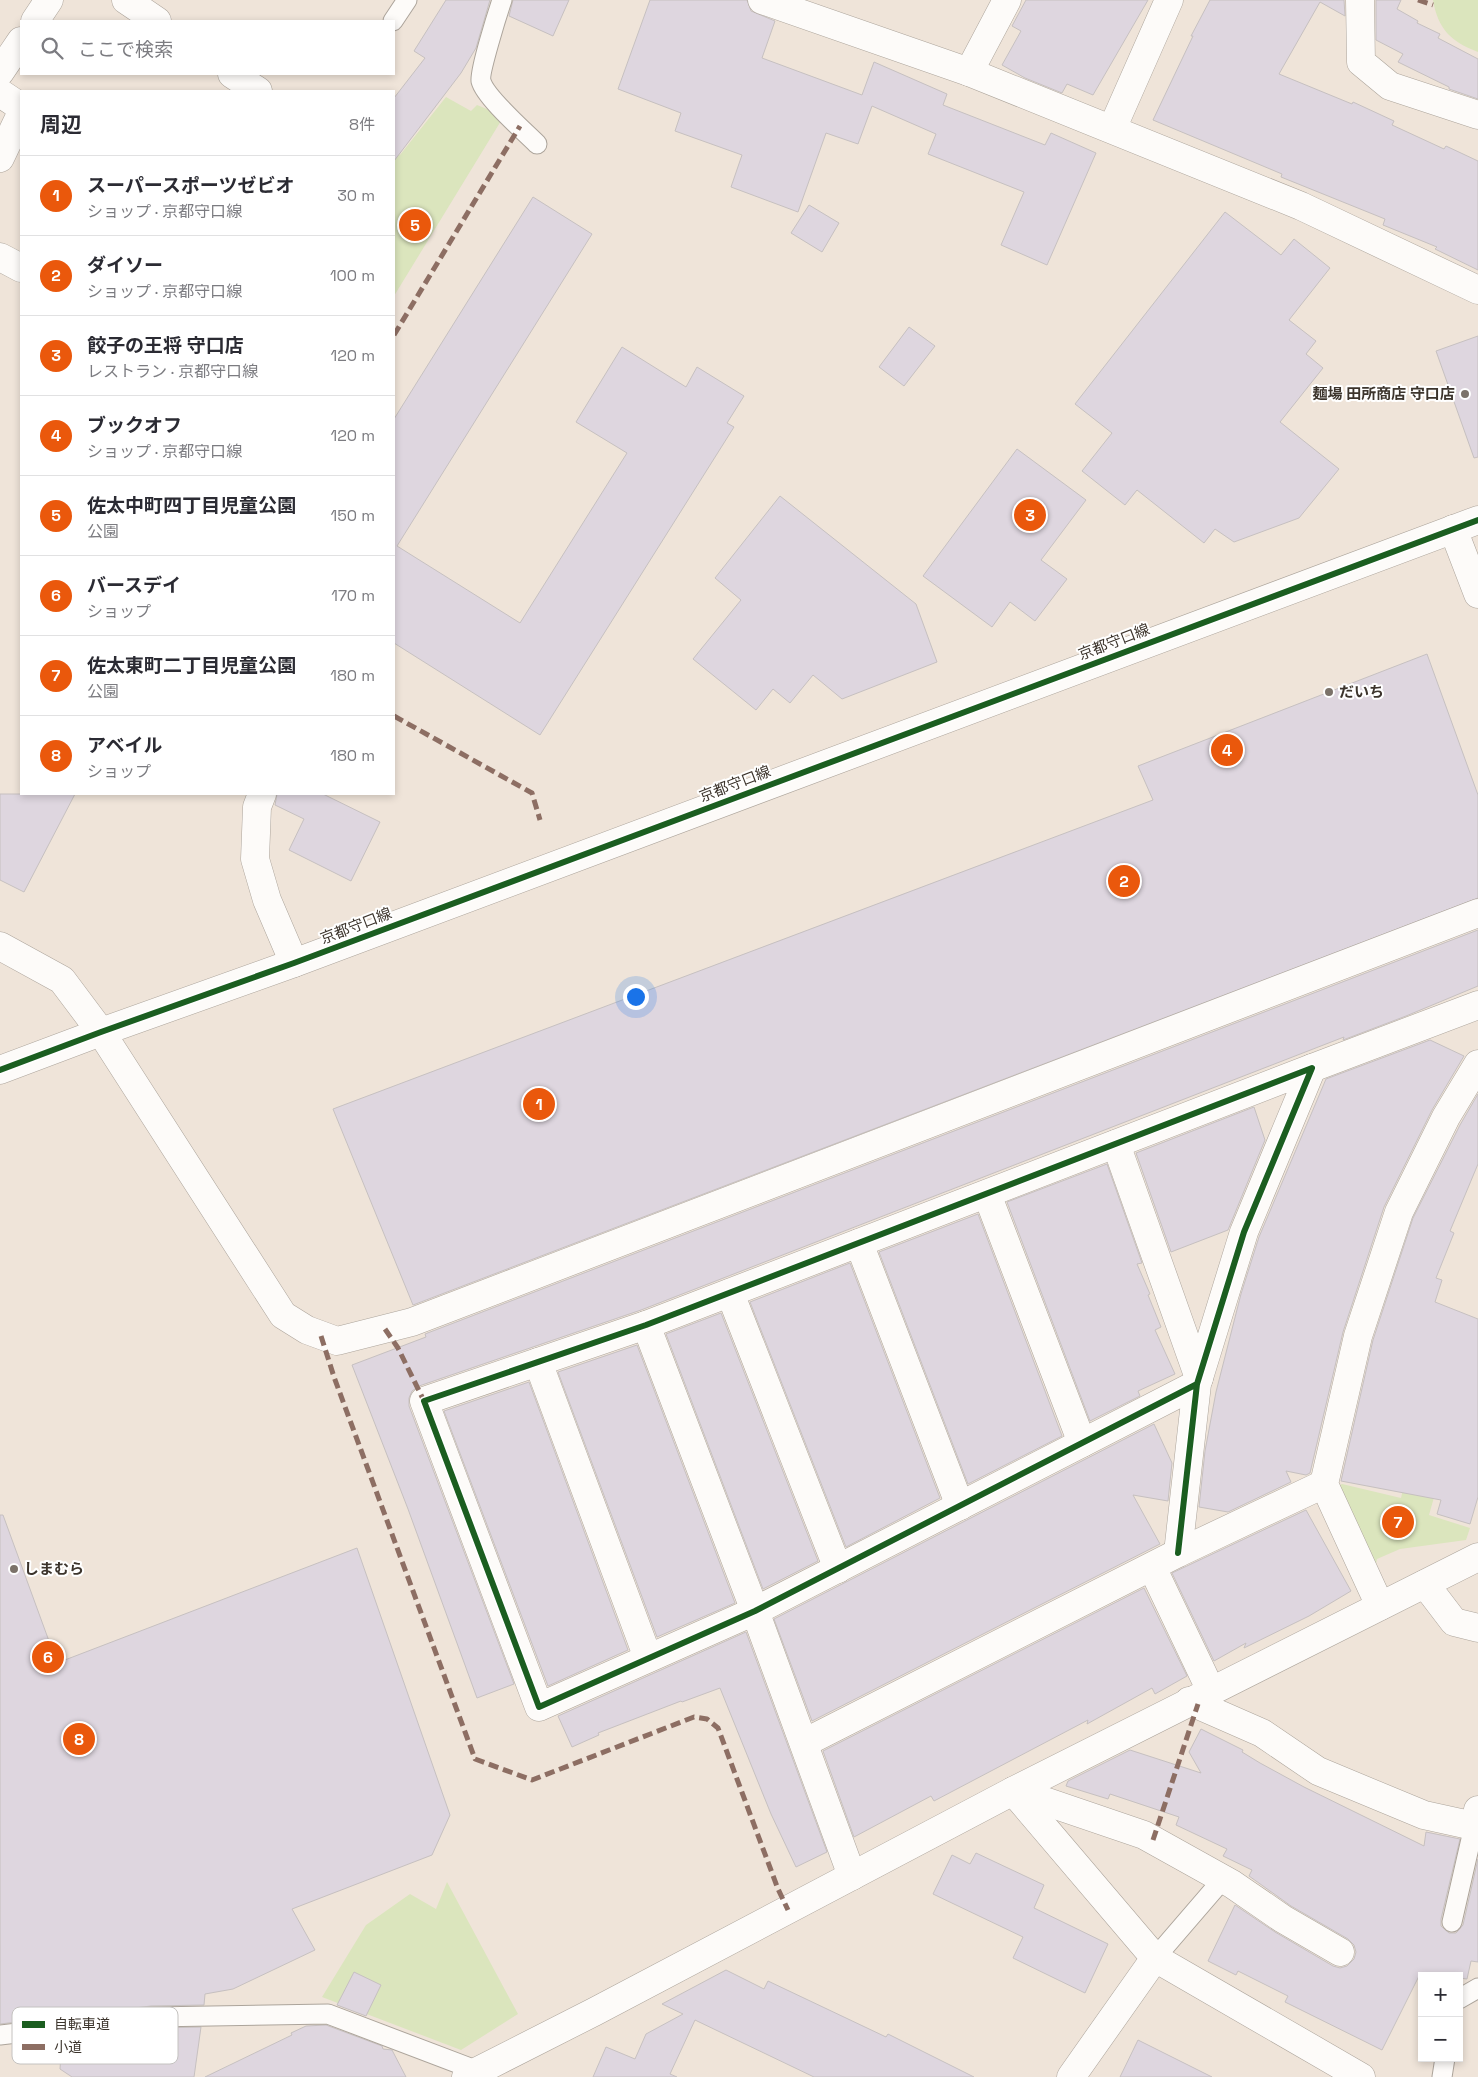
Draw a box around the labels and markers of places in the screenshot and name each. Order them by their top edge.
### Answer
pin: 5 [399,206,431,244]
place label: 麺場 田所商店 守口店 [1312,384,1455,403]
marker: 麺場 田所商店 守口店 [1459,388,1471,400]
pin: 3 [1014,496,1046,534]
place label: だいち [1339,682,1384,701]
marker: だいち [1323,686,1335,698]
pin: 4 [1211,731,1243,769]
pin: 2 [1108,862,1140,900]
pin: 1 [523,1085,555,1123]
pin: 7 [1382,1503,1414,1541]
place label: しまむら [24,1559,84,1578]
marker: しまむら [8,1563,20,1575]
pin: 6 [32,1638,64,1676]
pin: 8 [63,1720,95,1758]

